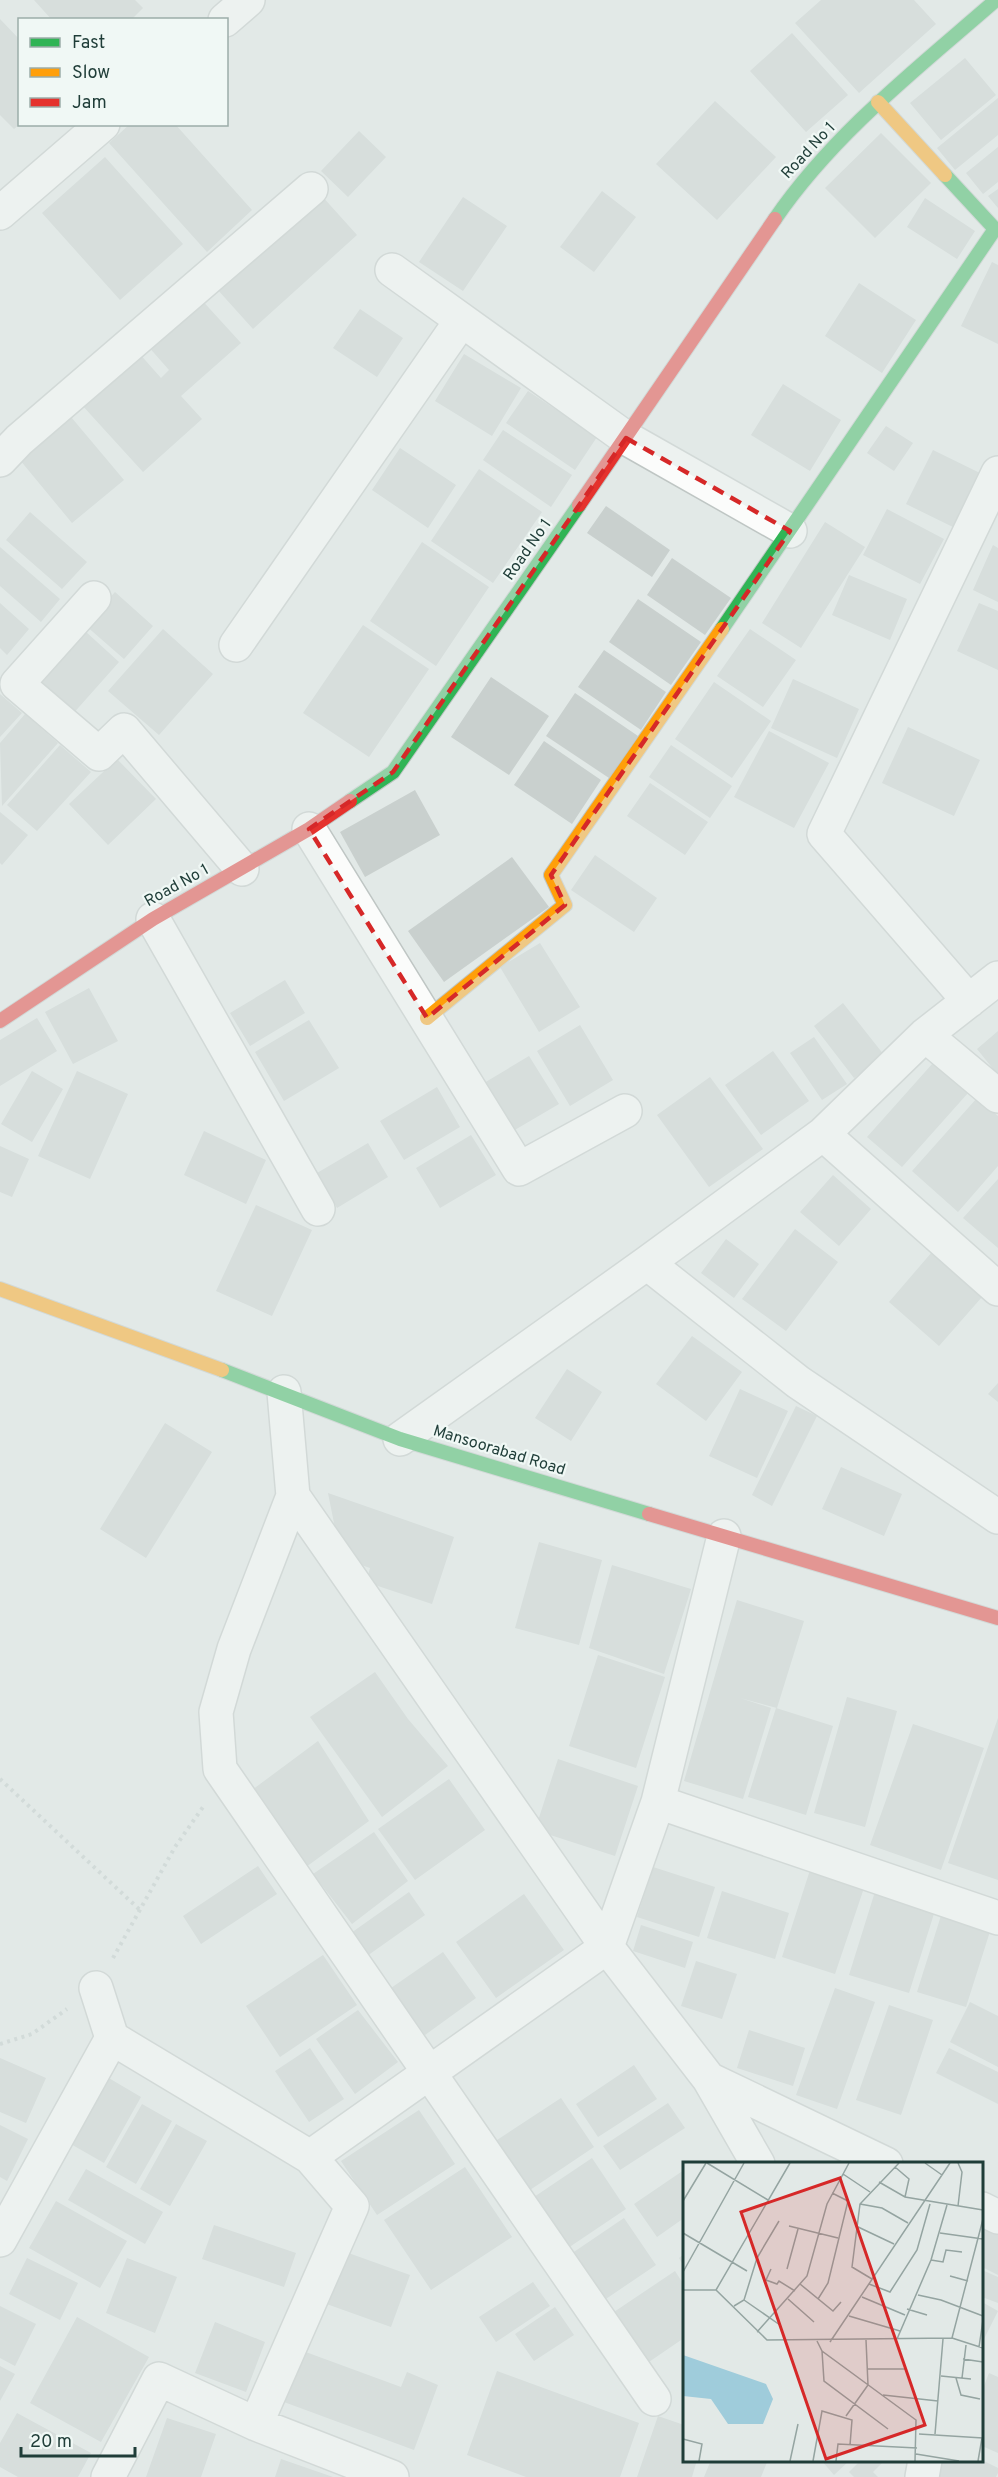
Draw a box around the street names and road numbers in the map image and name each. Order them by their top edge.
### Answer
street label: Road No 1 [778,118,840,184]
street label: Road No 1 [499,515,557,585]
street label: Road No 1 [141,860,213,912]
street label: Mansoorabad Road [430,1421,568,1481]

